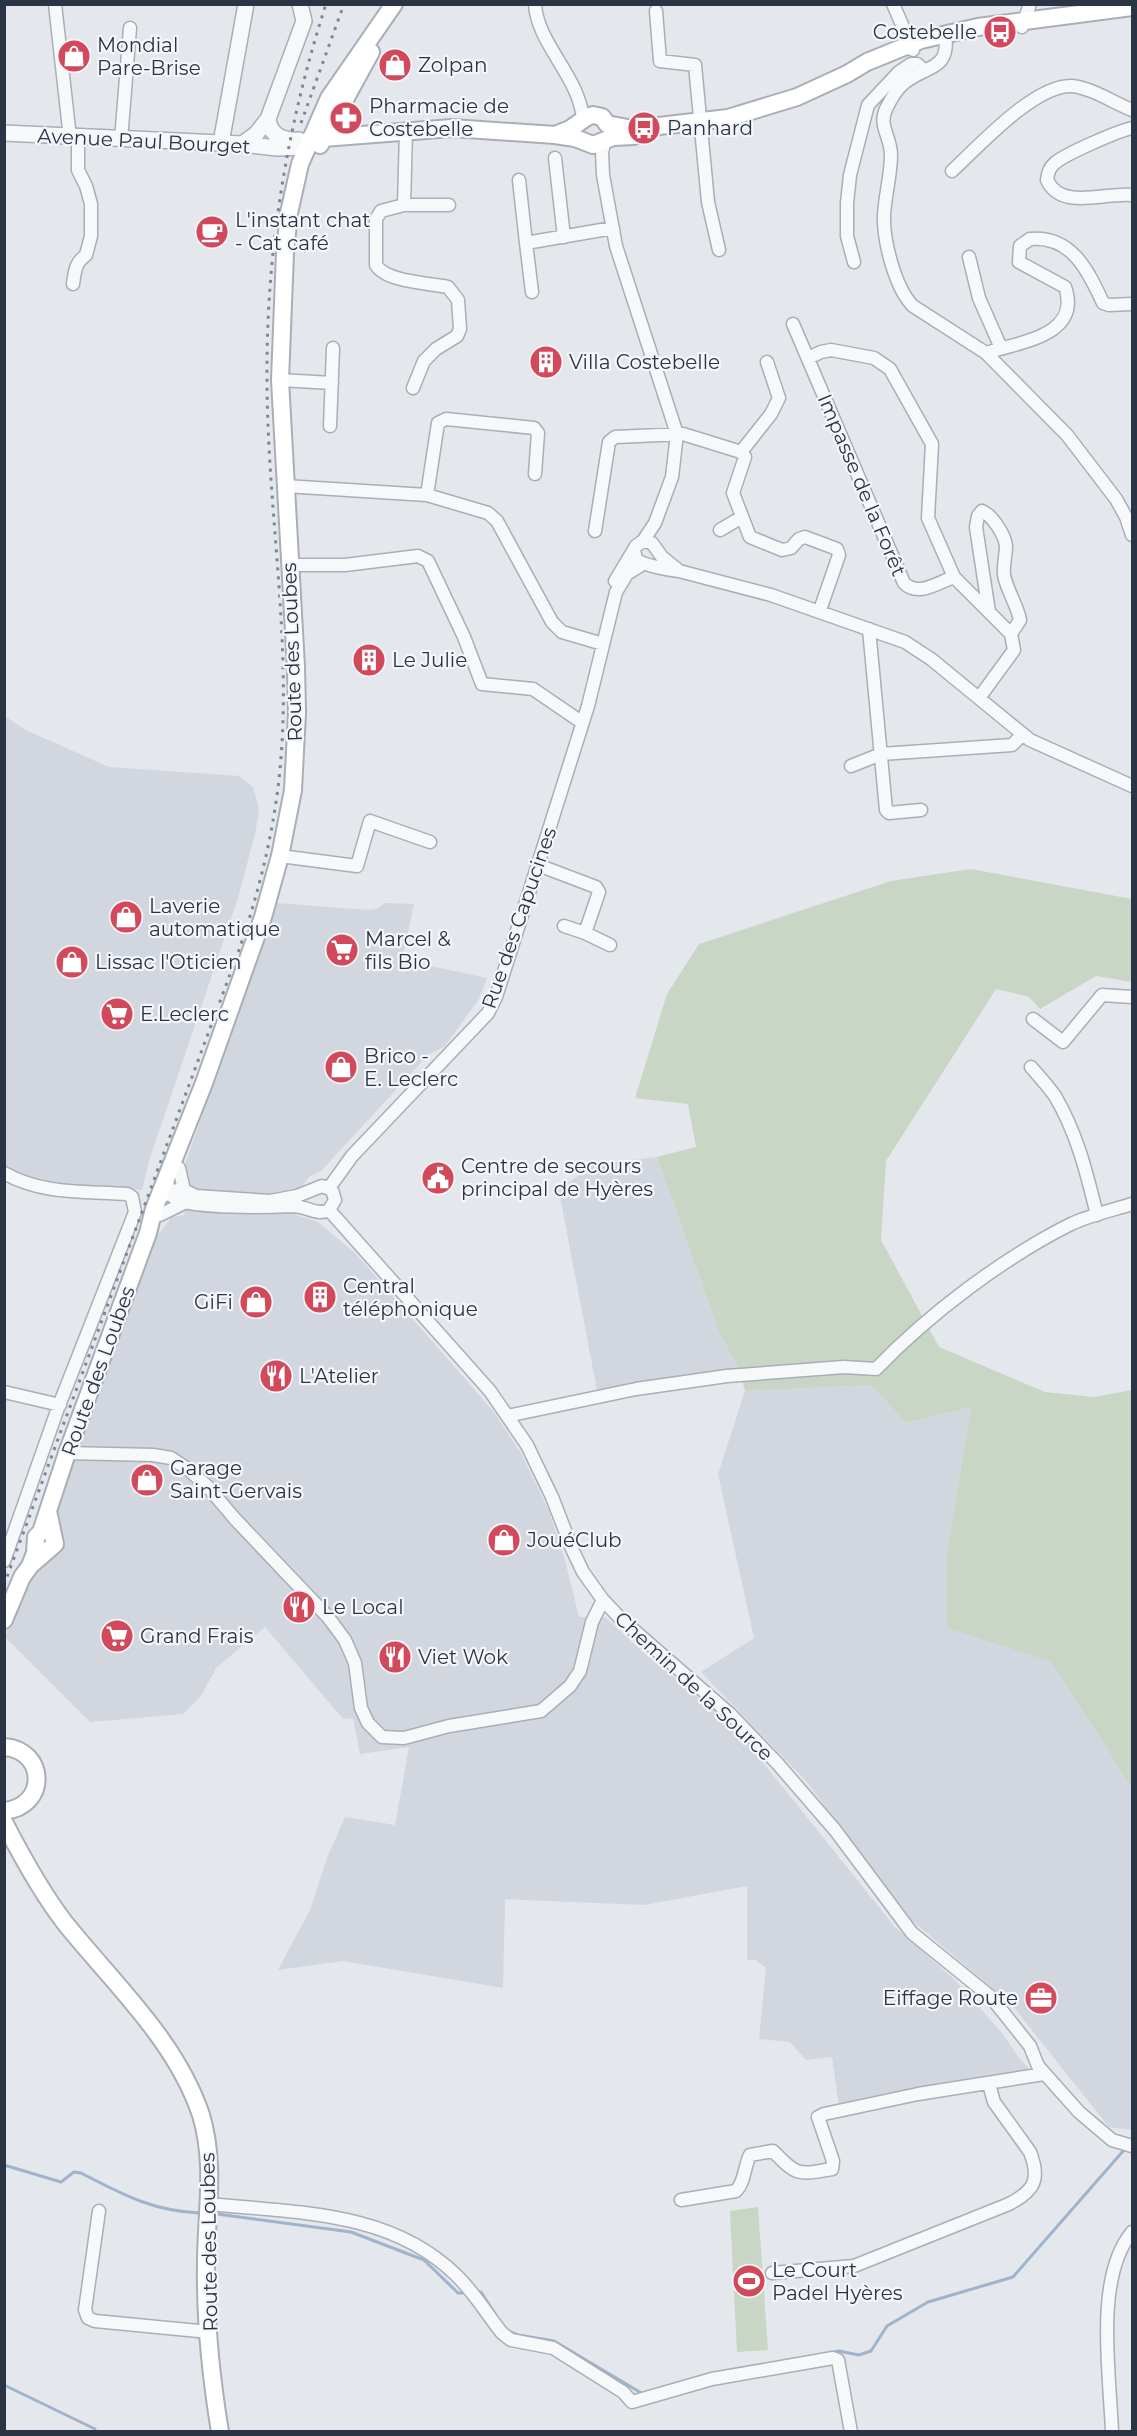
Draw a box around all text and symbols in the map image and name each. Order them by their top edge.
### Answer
bus stop icon: Costebelle [982,14,1018,50]
place label: Costebelle [873,20,977,44]
place label: Mondial Pare-Brise [97,33,201,80]
shop icon: Mondial Pare-Brise [56,38,92,74]
shop icon: Zolpan [377,47,413,83]
place label: Zolpan [418,53,487,77]
place label: Pharmacie de Costebelle [369,94,509,141]
pharmacy icon: Pharmacie de Costebelle [328,100,364,136]
bus stop icon: Panhard [626,110,662,146]
place label: Panhard [667,116,753,140]
street label: Avenue Paul Bourget [37,123,251,159]
place label: L'instant chat - Cat café [235,208,370,255]
cafe icon: L'instant chat - Cat café [194,214,230,250]
building icon: Villa Costebelle [528,344,564,380]
place label: Villa Costebelle [569,350,720,374]
street label: Impasse de la Forêt [813,390,911,580]
street label: Route des Loubes [277,562,307,742]
building icon: Le Julie [351,642,387,678]
place label: Le Julie [392,648,467,672]
street label: Rue des Capucines [477,824,561,1012]
place label: Laverie automatique [149,894,280,941]
shop icon: Laverie automatique [108,899,144,935]
place label: Marcel & fils Bio [365,927,451,974]
supermarket icon: Marcel & fils Bio [324,932,360,968]
shop icon: Lissac l'Oticien [54,944,90,980]
place label: Lissac l'Oticien [95,950,242,974]
supermarket icon: E.Leclerc [99,996,135,1032]
place label: E.Leclerc [140,1002,229,1026]
place label: Brico - E. Leclerc [364,1044,458,1091]
shop icon: Brico - E. Leclerc [323,1049,359,1085]
place label: Centre de secours principal de Hyères [461,1154,653,1201]
public building icon: Centre de secours principal de Hyères [420,1160,456,1196]
place label: Central téléphonique [343,1274,478,1321]
building icon: Central téléphonique [302,1279,338,1315]
street label: Route des Loubes [56,1283,140,1459]
shop icon: GiFi [238,1284,274,1320]
place label: GiFi [194,1290,233,1314]
restaurant icon: L'Atelier [258,1358,294,1394]
place label: L'Atelier [299,1364,379,1388]
place label: Garage Saint-Gervais [170,1456,302,1503]
shop icon: Garage Saint-Gervais [129,1462,165,1498]
shop icon: JouéClub [486,1522,522,1558]
place label: JouéClub [526,1528,622,1552]
restaurant icon: Le Local [281,1589,317,1625]
place label: Le Local [322,1595,404,1619]
street label: Chemin de la Source [610,1606,778,1766]
supermarket icon: Grand Frais [99,1618,135,1654]
place label: Grand Frais [140,1624,254,1648]
restaurant icon: Viet Wok [377,1639,413,1675]
place label: Viet Wok [418,1645,508,1669]
office icon: Eiffage Route [1023,1980,1059,2016]
place label: Eiffage Route [883,1986,1018,2010]
street label: Route des Loubes [195,2152,223,2332]
place label: Le Court Padel Hyères [772,2258,903,2305]
sports icon: Le Court Padel Hyères [731,2263,767,2299]

